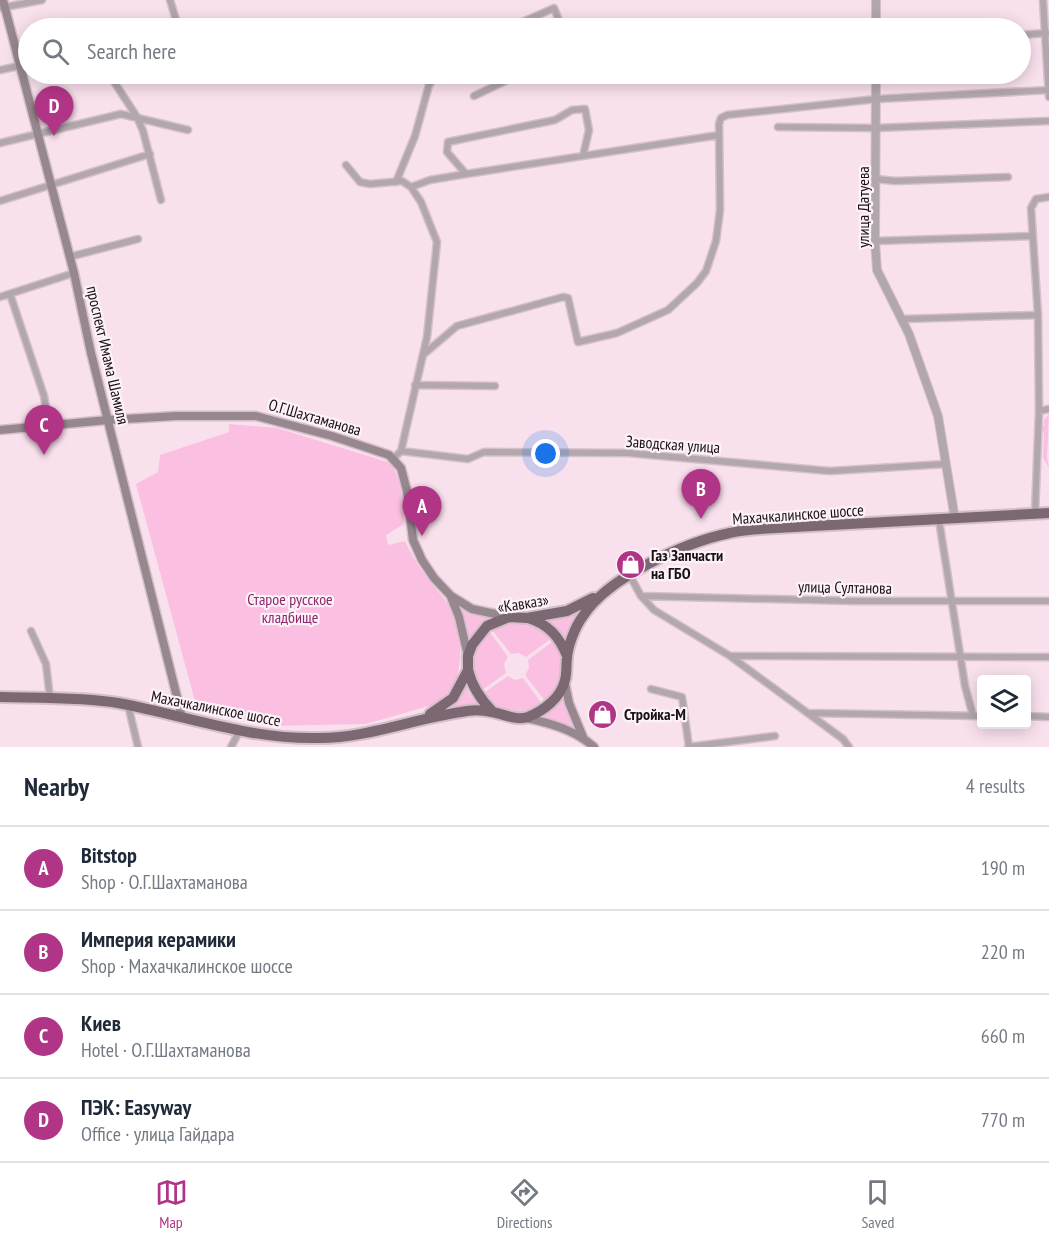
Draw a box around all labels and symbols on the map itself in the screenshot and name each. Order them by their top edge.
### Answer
pin: D [34,86,74,136]
street label: улица Датуева [853,166,873,248]
street label: проспект Имама Шамиля [82,284,134,426]
street label: О.Г.Шахтаманова [266,394,364,440]
pin: C [24,406,63,455]
street label: Заводская улица [625,431,721,457]
your location [531,439,560,468]
pin: B [682,470,720,519]
pin: A [402,486,442,536]
street label: Махачкалинское шоссе [732,499,864,529]
place label: Газ Запчасти на ГБО [651,545,723,583]
shop icon: Газ Запчасти на ГБО [614,548,646,580]
street label: улица Султанова [798,576,892,598]
park label: Старое русское кладбище [247,589,333,627]
street label: «Кавказ» [496,589,550,617]
street label: Махачкалинское шоссе [150,686,282,730]
shop icon: Стройка-М [587,698,619,730]
place label: Стройка-М [624,704,686,724]

